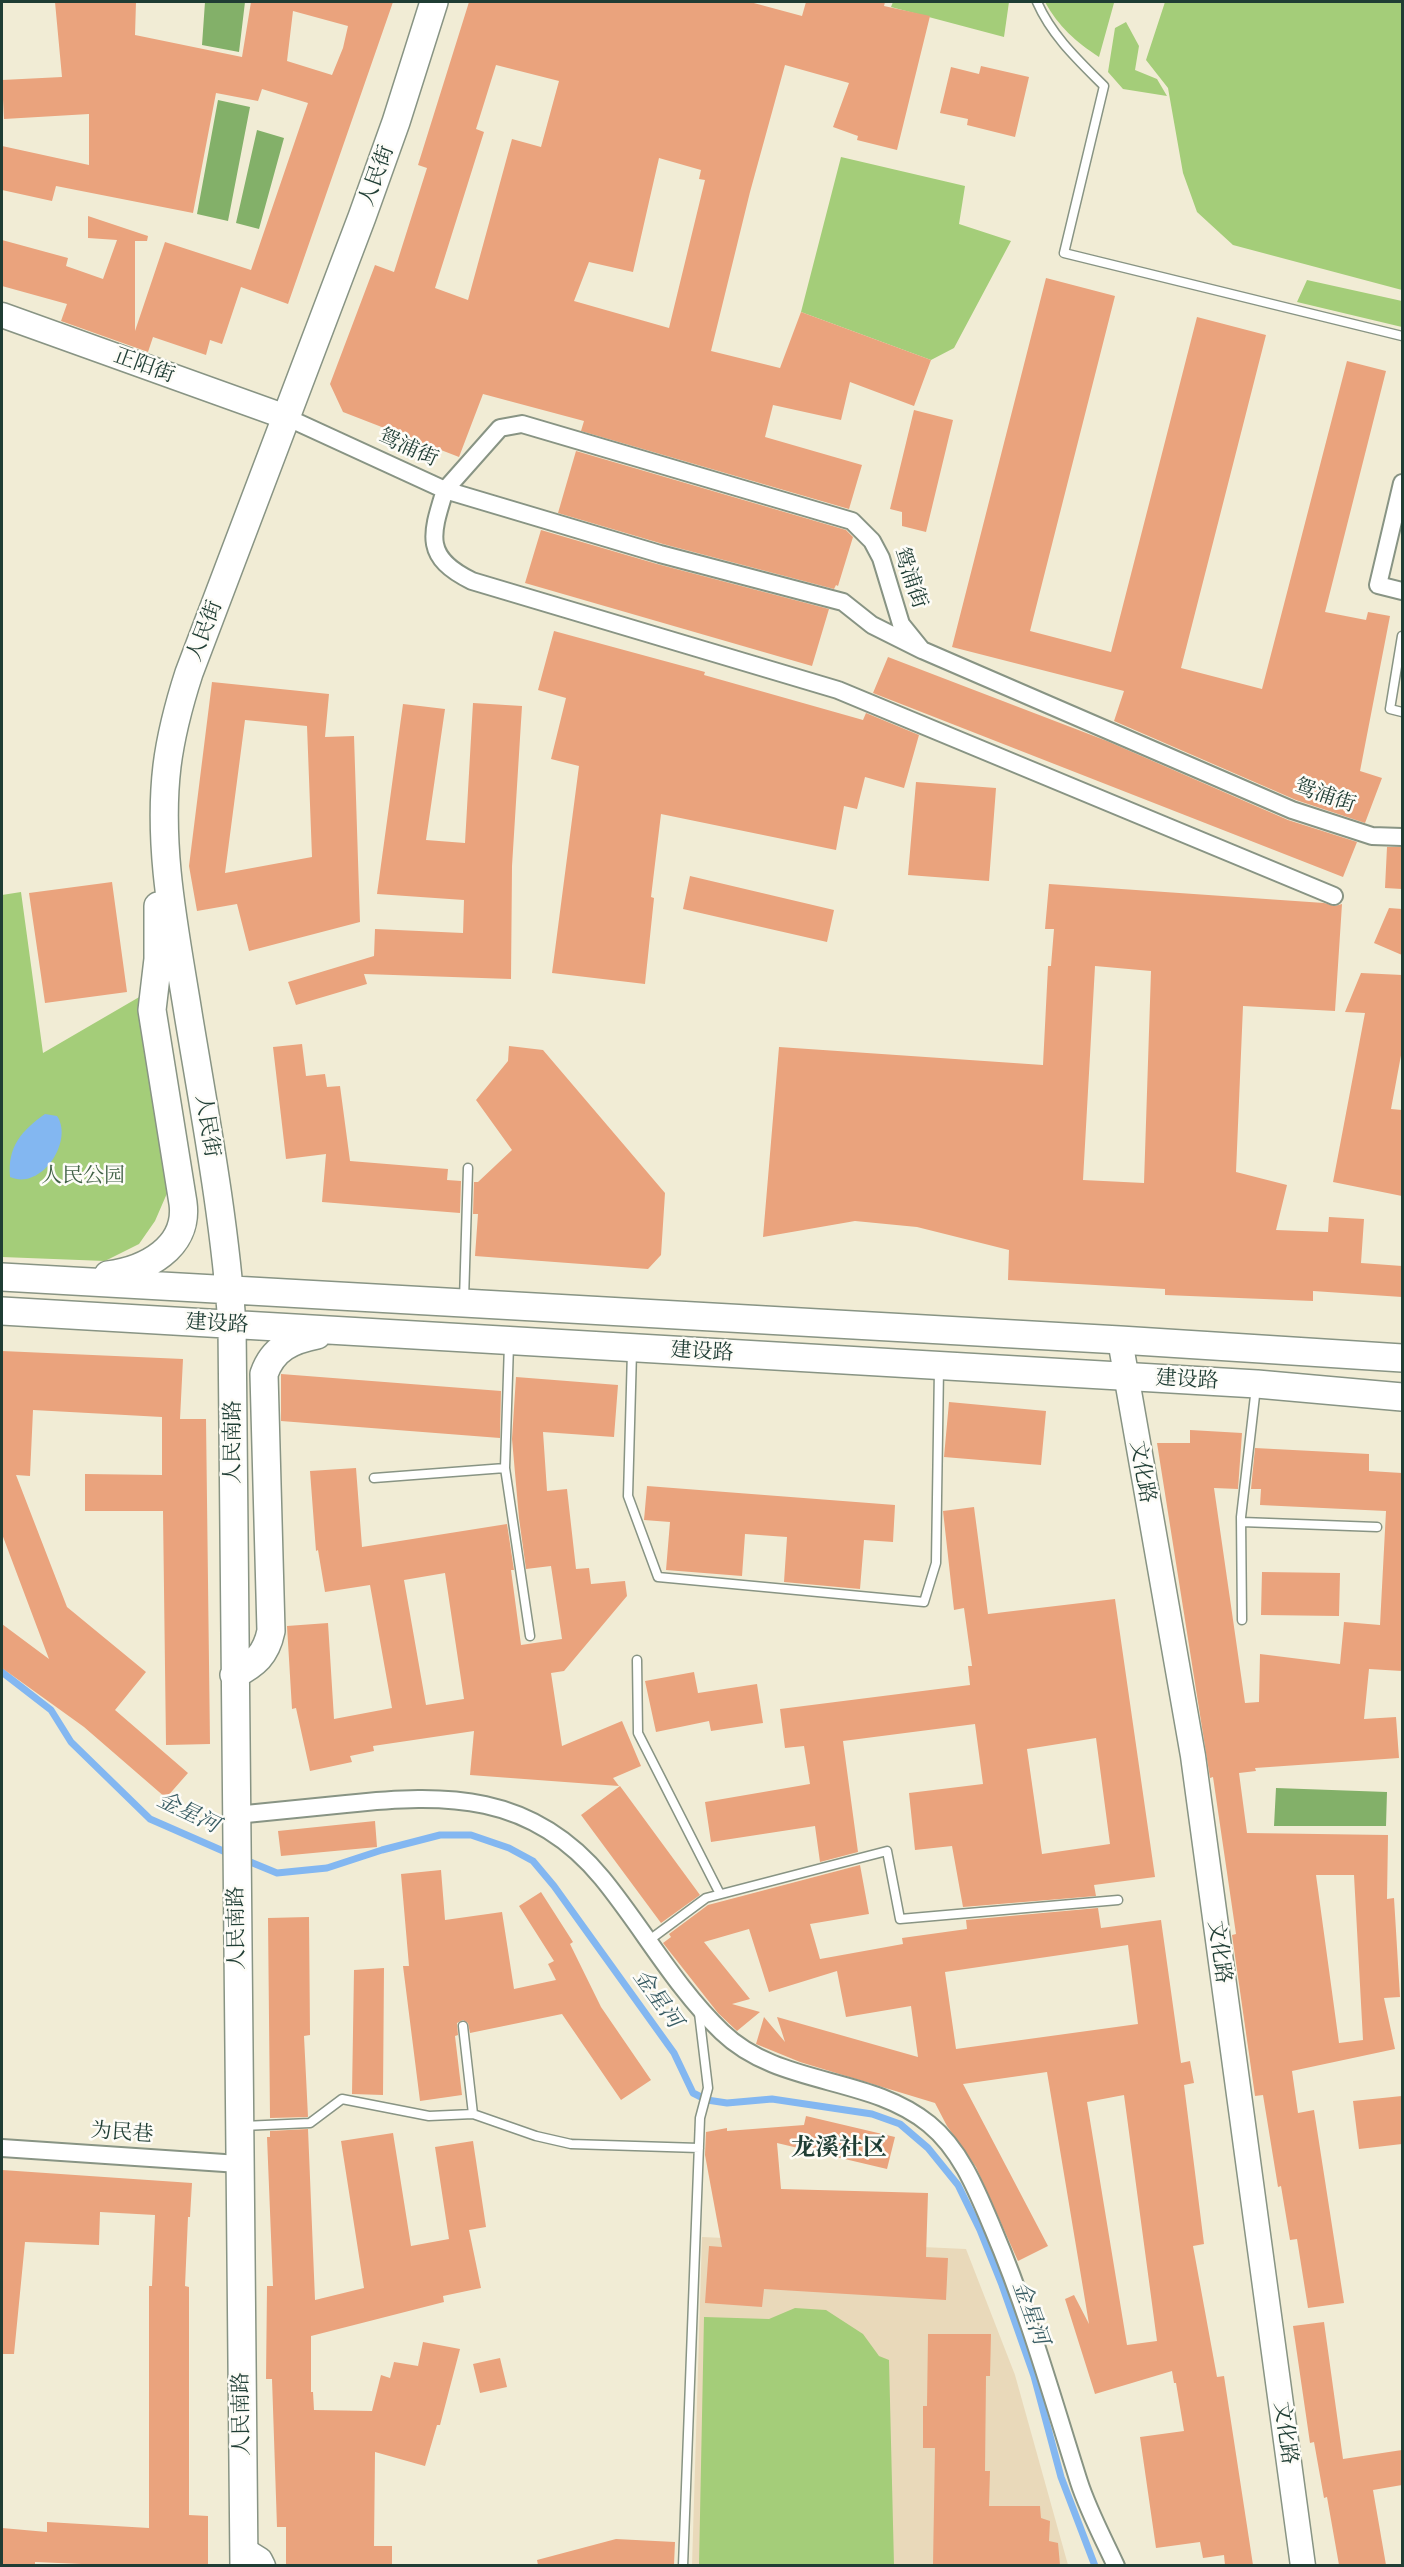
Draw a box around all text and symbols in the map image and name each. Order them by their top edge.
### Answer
street label: 人民街 [354,142,400,210]
street label: 正阳街 [110,343,178,389]
street label: 鸳浦街 [374,424,442,472]
street label: 鸳浦街 [888,544,932,612]
street label: 人民街 [182,597,228,665]
street label: 鸳浦街 [1291,774,1359,818]
street label: 人民街 [190,1093,224,1159]
park label: 人民公园 [41,1163,125,1189]
street label: 建设路 [185,1310,249,1338]
street label: 建设路 [670,1338,734,1366]
street label: 建设路 [1155,1366,1219,1394]
street label: 人民南路 [220,1400,246,1484]
street label: 文化路 [1124,1439,1160,1505]
water label: 金星河 [153,1787,223,1839]
street label: 人民南路 [224,1886,250,1970]
street label: 文化路 [1202,1919,1236,1985]
water label: 金星河 [627,1965,687,2033]
street label: 为民巷 [90,2118,154,2148]
district label: 龙溪社区 [791,2134,887,2162]
water label: 金星河 [1006,2277,1054,2349]
street label: 人民南路 [229,2372,255,2456]
street label: 文化路 [1268,2400,1302,2466]

